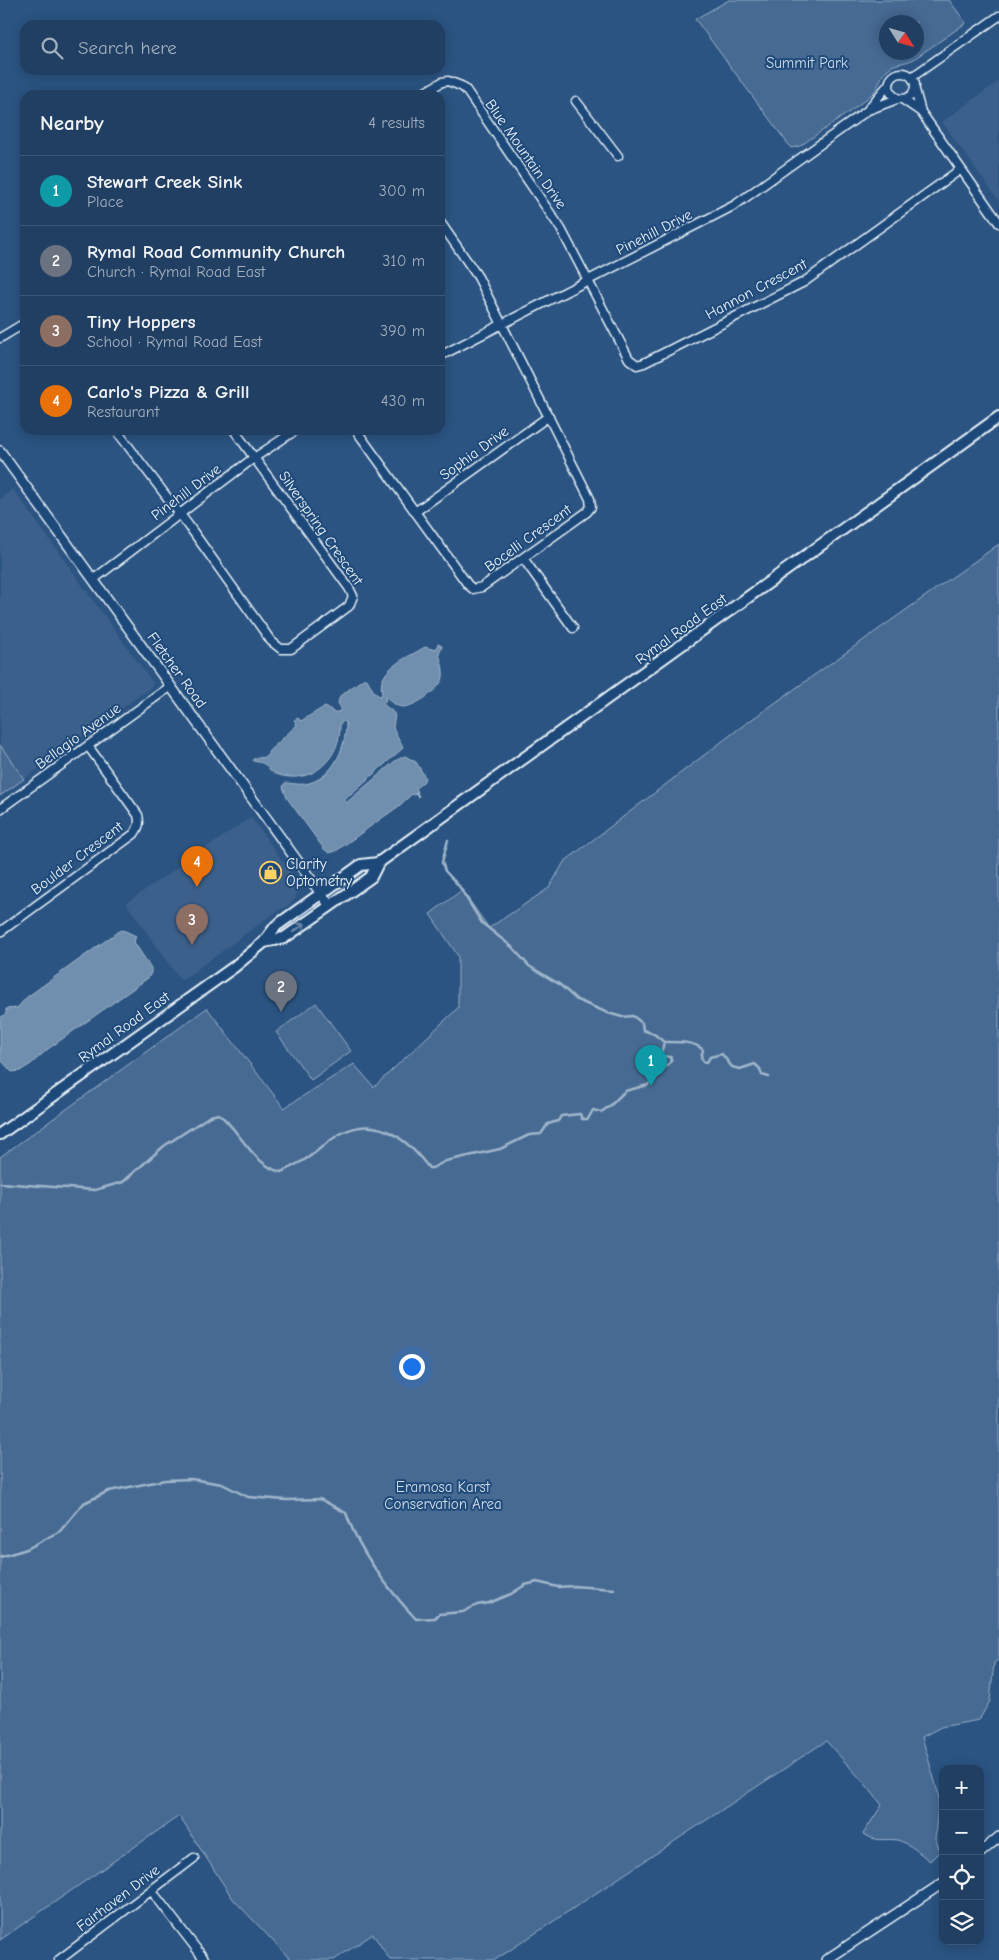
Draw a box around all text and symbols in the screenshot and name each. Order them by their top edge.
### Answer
north arrow [879,15,924,60]
search box [20,20,445,75]
icon: search [38,34,66,62]
text: Search here [78,37,177,59]
park label: Summit Park [766,54,849,72]
street label: Blue Mountain Drive [481,96,571,213]
text: Nearby [40,111,104,135]
text: 4 results [368,114,425,132]
text: Stewart Creek Sink [87,171,242,193]
text: 1 [53,182,59,200]
text: 300 m [379,182,425,200]
text: Place [87,193,123,211]
street label: Pinehill Drive [613,205,695,259]
text: Rymal Road Community Church [87,241,345,263]
text: 2 [52,252,60,270]
text: 310 m [382,252,425,270]
street label: Hannon Crescent [702,254,810,323]
text: Church · Rymal Road East [87,263,265,281]
text: Tiny Hoppers [87,311,196,333]
text: 3 [52,322,60,340]
text: 390 m [380,322,425,340]
text: School · Rymal Road East [87,333,262,351]
text: Carlo's Pizza & Grill [87,381,250,403]
text: 4 [52,392,60,410]
text: 430 m [381,392,425,410]
text: Restaurant [87,403,159,421]
street label: Sophia Drive [436,422,512,484]
street label: Pinehill Drive [147,460,225,524]
street label: Silverspring Crescent [275,467,368,589]
street label: Bocelli Crescent [481,500,575,576]
street label: Rymal Road East [632,589,731,668]
street label: Fletcher Road [143,629,211,711]
street label: Bellagio Avenue [32,699,125,773]
street label: Boulder Crescent [27,817,127,898]
pin: 4 [181,846,213,887]
place label: Clarity Optometry [286,855,352,890]
shop icon: Clarity Optometry [258,861,282,885]
pin: 3 [176,904,208,945]
one-way arrow [292,922,306,933]
pin: 2 [265,971,297,1012]
street label: Rymal Road East [75,987,174,1066]
pin: 1 [635,1045,667,1086]
your location [399,1354,425,1380]
park label: Eramosa Karst Conservation Area [384,1478,502,1513]
map controls [939,1765,984,1945]
button: + [939,1765,984,1810]
button: − [939,1810,984,1855]
button: locate [939,1855,984,1900]
street label: Fairhaven Drive [73,1861,164,1935]
button: layers [939,1900,984,1945]

